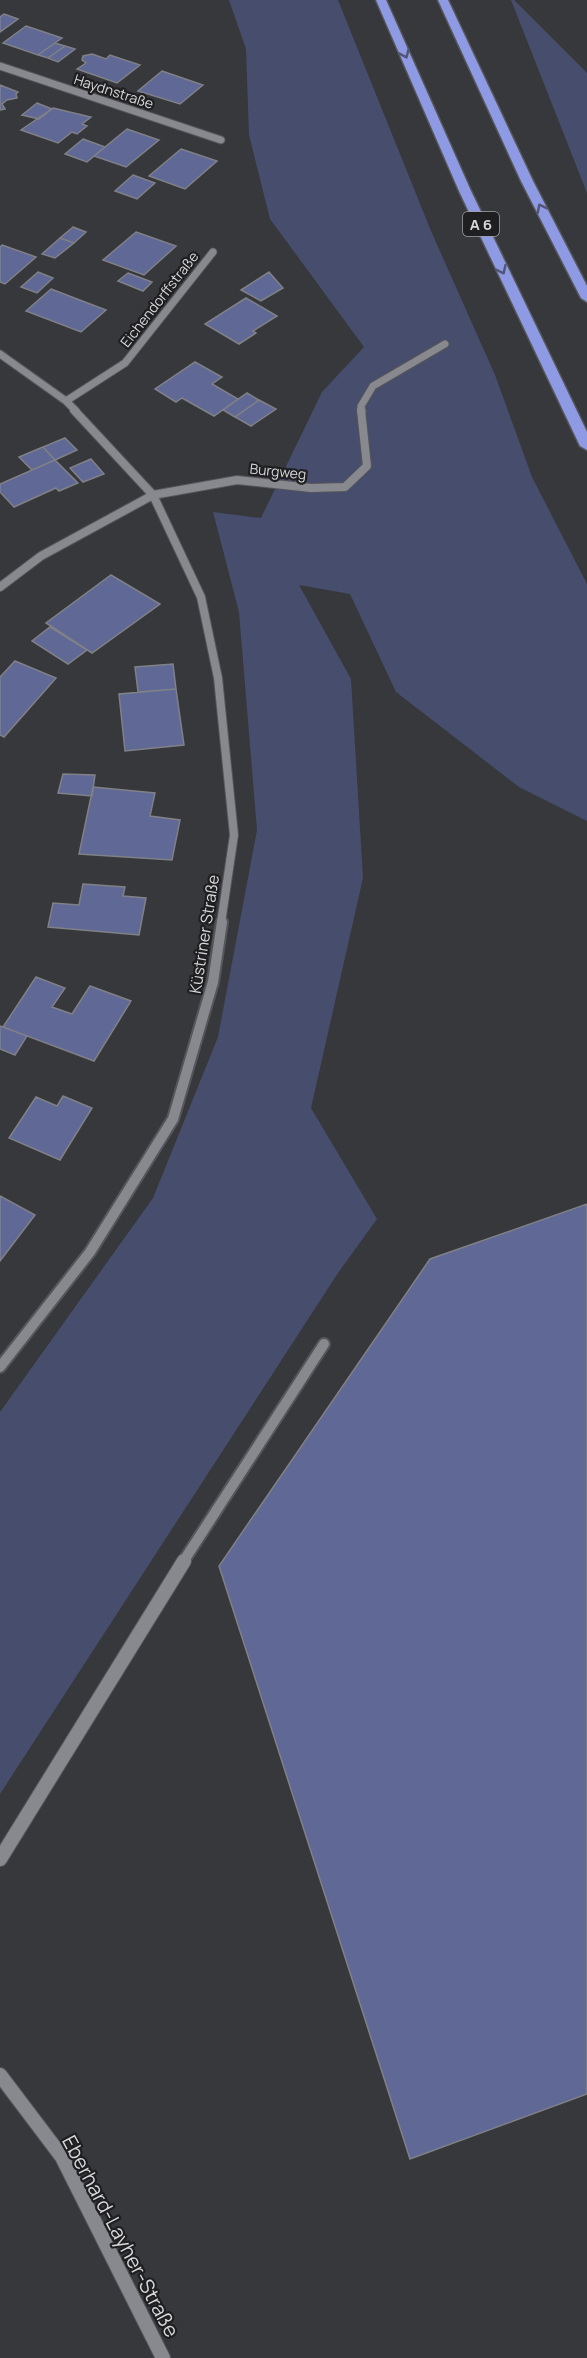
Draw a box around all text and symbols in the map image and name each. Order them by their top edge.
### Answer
one-way arrow [398,47,410,58]
street label: Haydnstraße [72,69,156,113]
one-way arrow [537,204,548,214]
road number: A 6 [463,212,499,236]
street label: Eichendorffstraße [116,247,202,351]
one-way arrow [495,263,507,274]
street label: Burgweg [249,459,307,483]
street label: Küstriner Straße [184,873,224,995]
street label: Eberhard-Layher-Straße [56,2130,186,2342]

